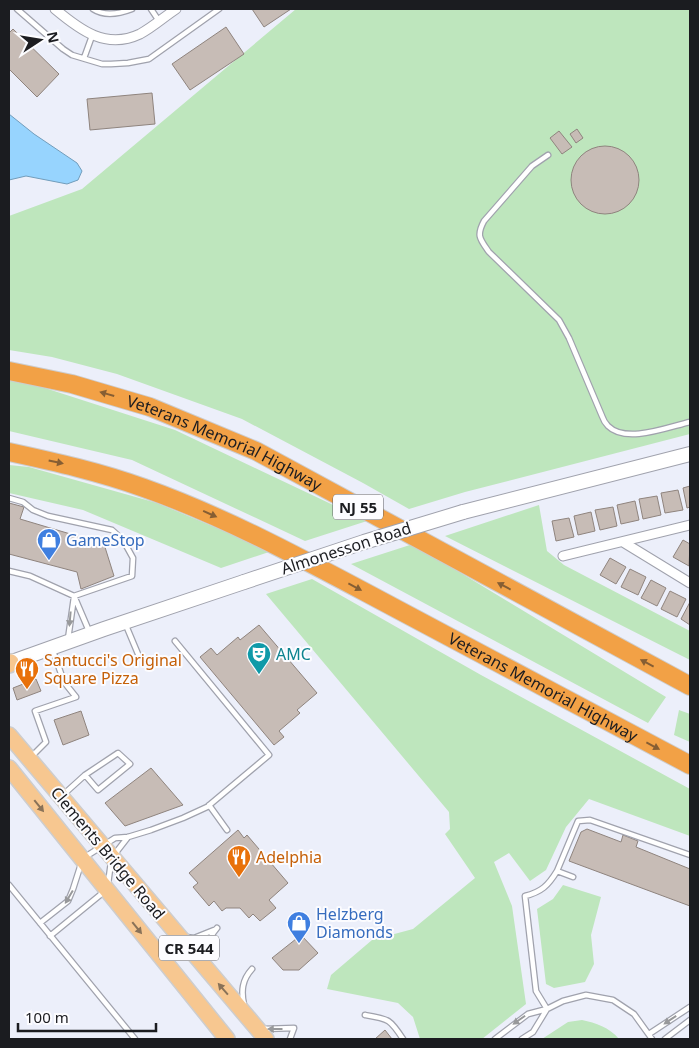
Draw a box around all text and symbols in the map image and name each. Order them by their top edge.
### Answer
north arrow [15,15,65,65]
text: N [43,30,64,45]
one-way arrow [99,390,114,398]
street label: Veterans Memorial Highway [124,390,327,496]
one-way arrow [49,458,64,466]
road number: NJ 55 [333,494,383,520]
one-way arrow [203,511,217,519]
street label: Almonesson Road [278,517,414,579]
shop icon: GameStop [36,527,62,561]
place label: GameStop [66,529,145,551]
one-way arrow [497,582,512,590]
one-way arrow [348,583,363,591]
one-way arrow [66,611,74,627]
street label: Veterans Memorial Highway [444,627,642,747]
theatre icon: AMC [246,641,272,675]
place label: AMC [276,643,311,665]
place label: Santucci's Original Square Pizza [44,649,182,689]
restaurant icon: Santucci's Original Square Pizza [14,656,40,690]
one-way arrow [640,659,655,667]
one-way arrow [646,742,660,750]
street label: Clements Bridge Road [46,782,170,924]
one-way arrow [34,799,45,812]
restaurant icon: Adelphia [226,844,252,878]
place label: Adelphia [256,846,322,868]
one-way arrow [64,890,73,903]
place label: Helzberg Diamonds [316,903,393,943]
shop icon: Helzberg Diamonds [286,910,312,944]
one-way arrow [132,921,143,934]
road number: CR 544 [159,936,219,960]
one-way arrow [217,983,228,996]
scale bar [18,1000,155,1032]
text: 100 m [25,1007,69,1027]
one-way arrow [512,1015,526,1025]
one-way arrow [663,1015,676,1025]
one-way arrow [267,1025,283,1033]

